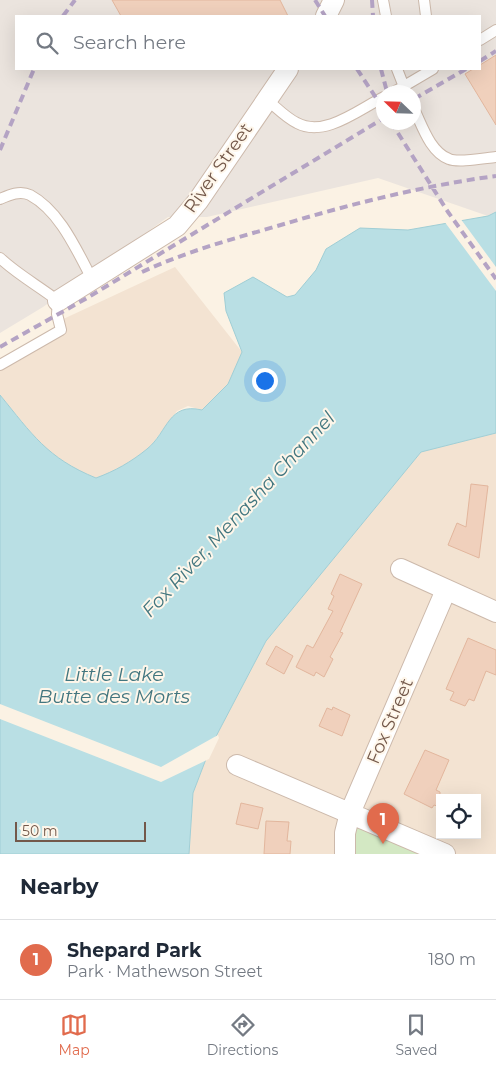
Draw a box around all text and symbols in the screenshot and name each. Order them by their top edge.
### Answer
search box [15,15,481,70]
icon: search [33,29,61,57]
text: Search here [73,31,186,54]
north arrow [376,85,421,130]
street label: River Street [179,119,257,217]
your location [252,368,278,394]
water label: Fox River, Menasha Channel [137,406,340,622]
water label: Little Lake Butte des Morts [38,663,190,708]
street label: Fox Street [362,675,418,767]
map controls [436,794,481,839]
button: locate [436,794,481,839]
pin: 1 [367,803,399,844]
scale bar [15,819,146,842]
text: 50 m [22,822,58,840]
text: Nearby [20,874,99,899]
text: Shepard Park [67,939,201,962]
text: 1 [33,950,39,969]
text: 180 m [428,950,476,969]
text: Park · Mathewson Street [67,962,263,981]
tab: Map [59,1011,90,1059]
tab: Directions [207,1011,278,1059]
tab: Saved [395,1011,437,1059]

